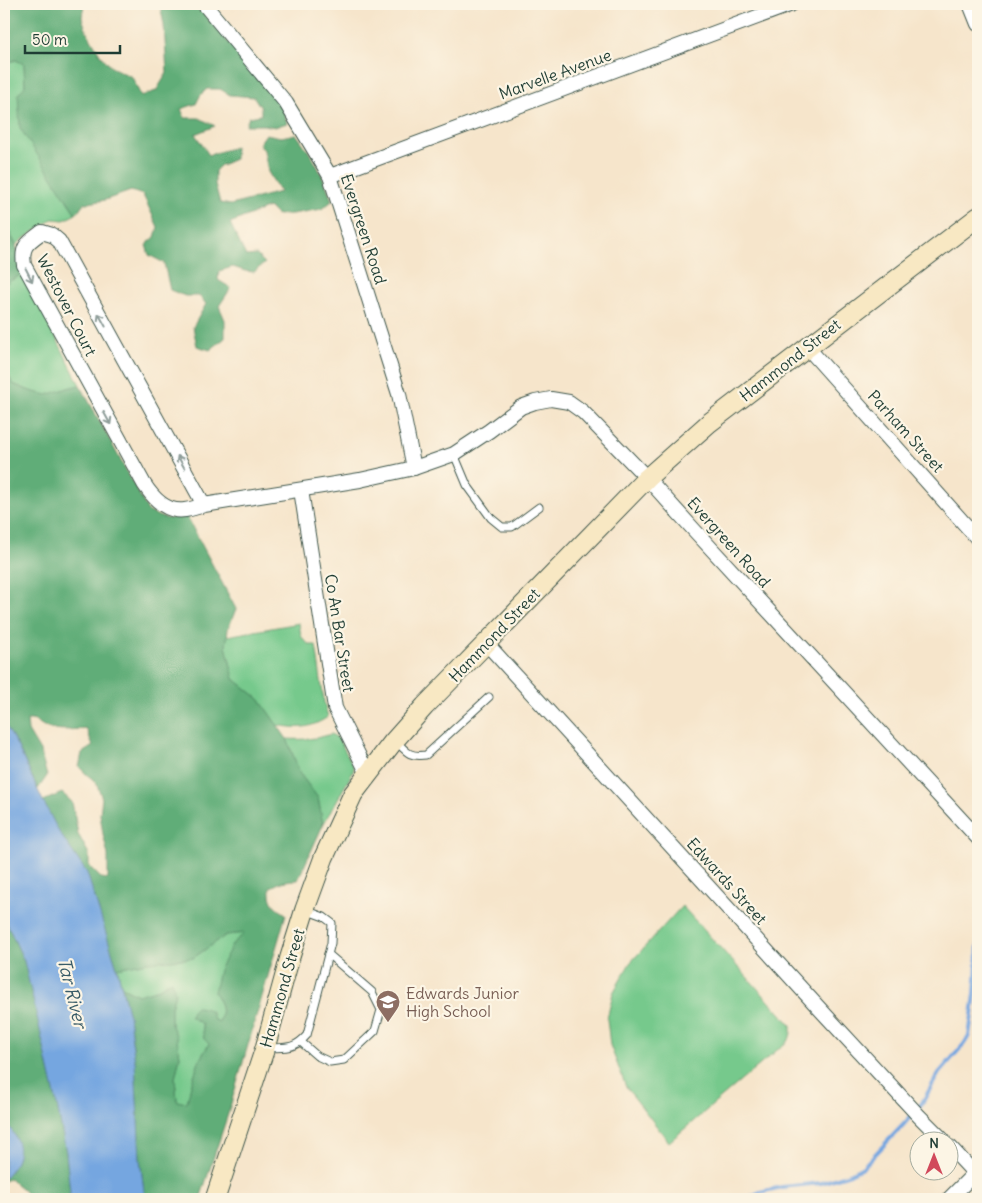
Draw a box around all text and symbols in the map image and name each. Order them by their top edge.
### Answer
scale bar [25,22,120,54]
text: 50 m [32,30,67,49]
street label: Marvelle Avenue [496,44,614,104]
street label: Evergreen Road [337,171,391,287]
street label: Westover Court [33,251,102,360]
one-way arrow [24,268,34,283]
one-way arrow [97,313,107,327]
street label: Hammond Street [735,314,845,406]
street label: Parham Street [864,386,949,477]
one-way arrow [103,410,113,425]
one-way arrow [175,455,185,470]
street label: Evergreen Road [683,493,775,591]
street label: Co An Bar Street [321,573,359,694]
street label: Hammond Street [444,583,544,686]
street label: Edwards Street [683,833,772,929]
street label: Hammond Street [255,926,309,1050]
water label: Tar River [53,955,93,1033]
place label: Edwards Junior High School [406,983,519,1021]
school or university icon: Edwards Junior High School [375,989,401,1023]
north arrow [910,1130,960,1180]
text: N [929,1134,939,1152]

